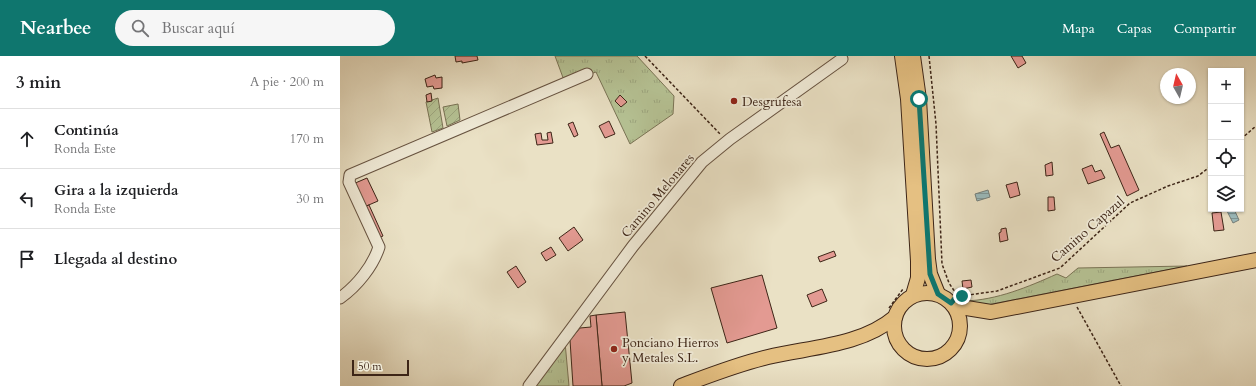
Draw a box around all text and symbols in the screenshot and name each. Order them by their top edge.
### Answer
search box [115,10,395,46]
text: Nearbee [20,15,91,41]
icon: search [129,17,151,39]
text: Buscar aquí [161,18,235,38]
text: Mapa [1062,19,1095,38]
text: Capas [1117,19,1152,38]
text: Compartir [1174,19,1236,38]
north arrow [1160,68,1196,104]
map controls [1208,68,1244,212]
button: + [1208,68,1244,104]
text: 3 min [16,71,61,94]
text: A pie · 200 m [250,73,324,91]
route start [910,90,928,108]
place label: Desgrufesa [742,93,802,111]
marker: Desgrufesa [729,96,739,106]
button: − [1208,104,1244,140]
text: Continúa [54,120,119,140]
icon: ahead [16,128,38,150]
text: 170 m [290,130,324,148]
text: Ronda Este [54,140,116,158]
button: locate [1208,140,1244,176]
street label: Camino Melonares [617,150,698,241]
button: layers [1208,176,1244,212]
text: Gira a la izquierda [54,180,178,200]
icon: left [16,188,38,210]
text: 30 m [296,190,324,208]
street label: Camino Capazul [1047,192,1129,267]
text: Ronda Este [54,200,116,218]
icon: arrive [16,248,38,270]
text: Llegada al destino [54,249,177,269]
route end [953,287,971,305]
place label: Ponciano Hierros y Metales S.L. [621,334,719,367]
marker: Ponciano Hierros y Metales S.L. [609,344,619,354]
scale bar [352,358,409,377]
text: 50 m [358,359,382,374]

